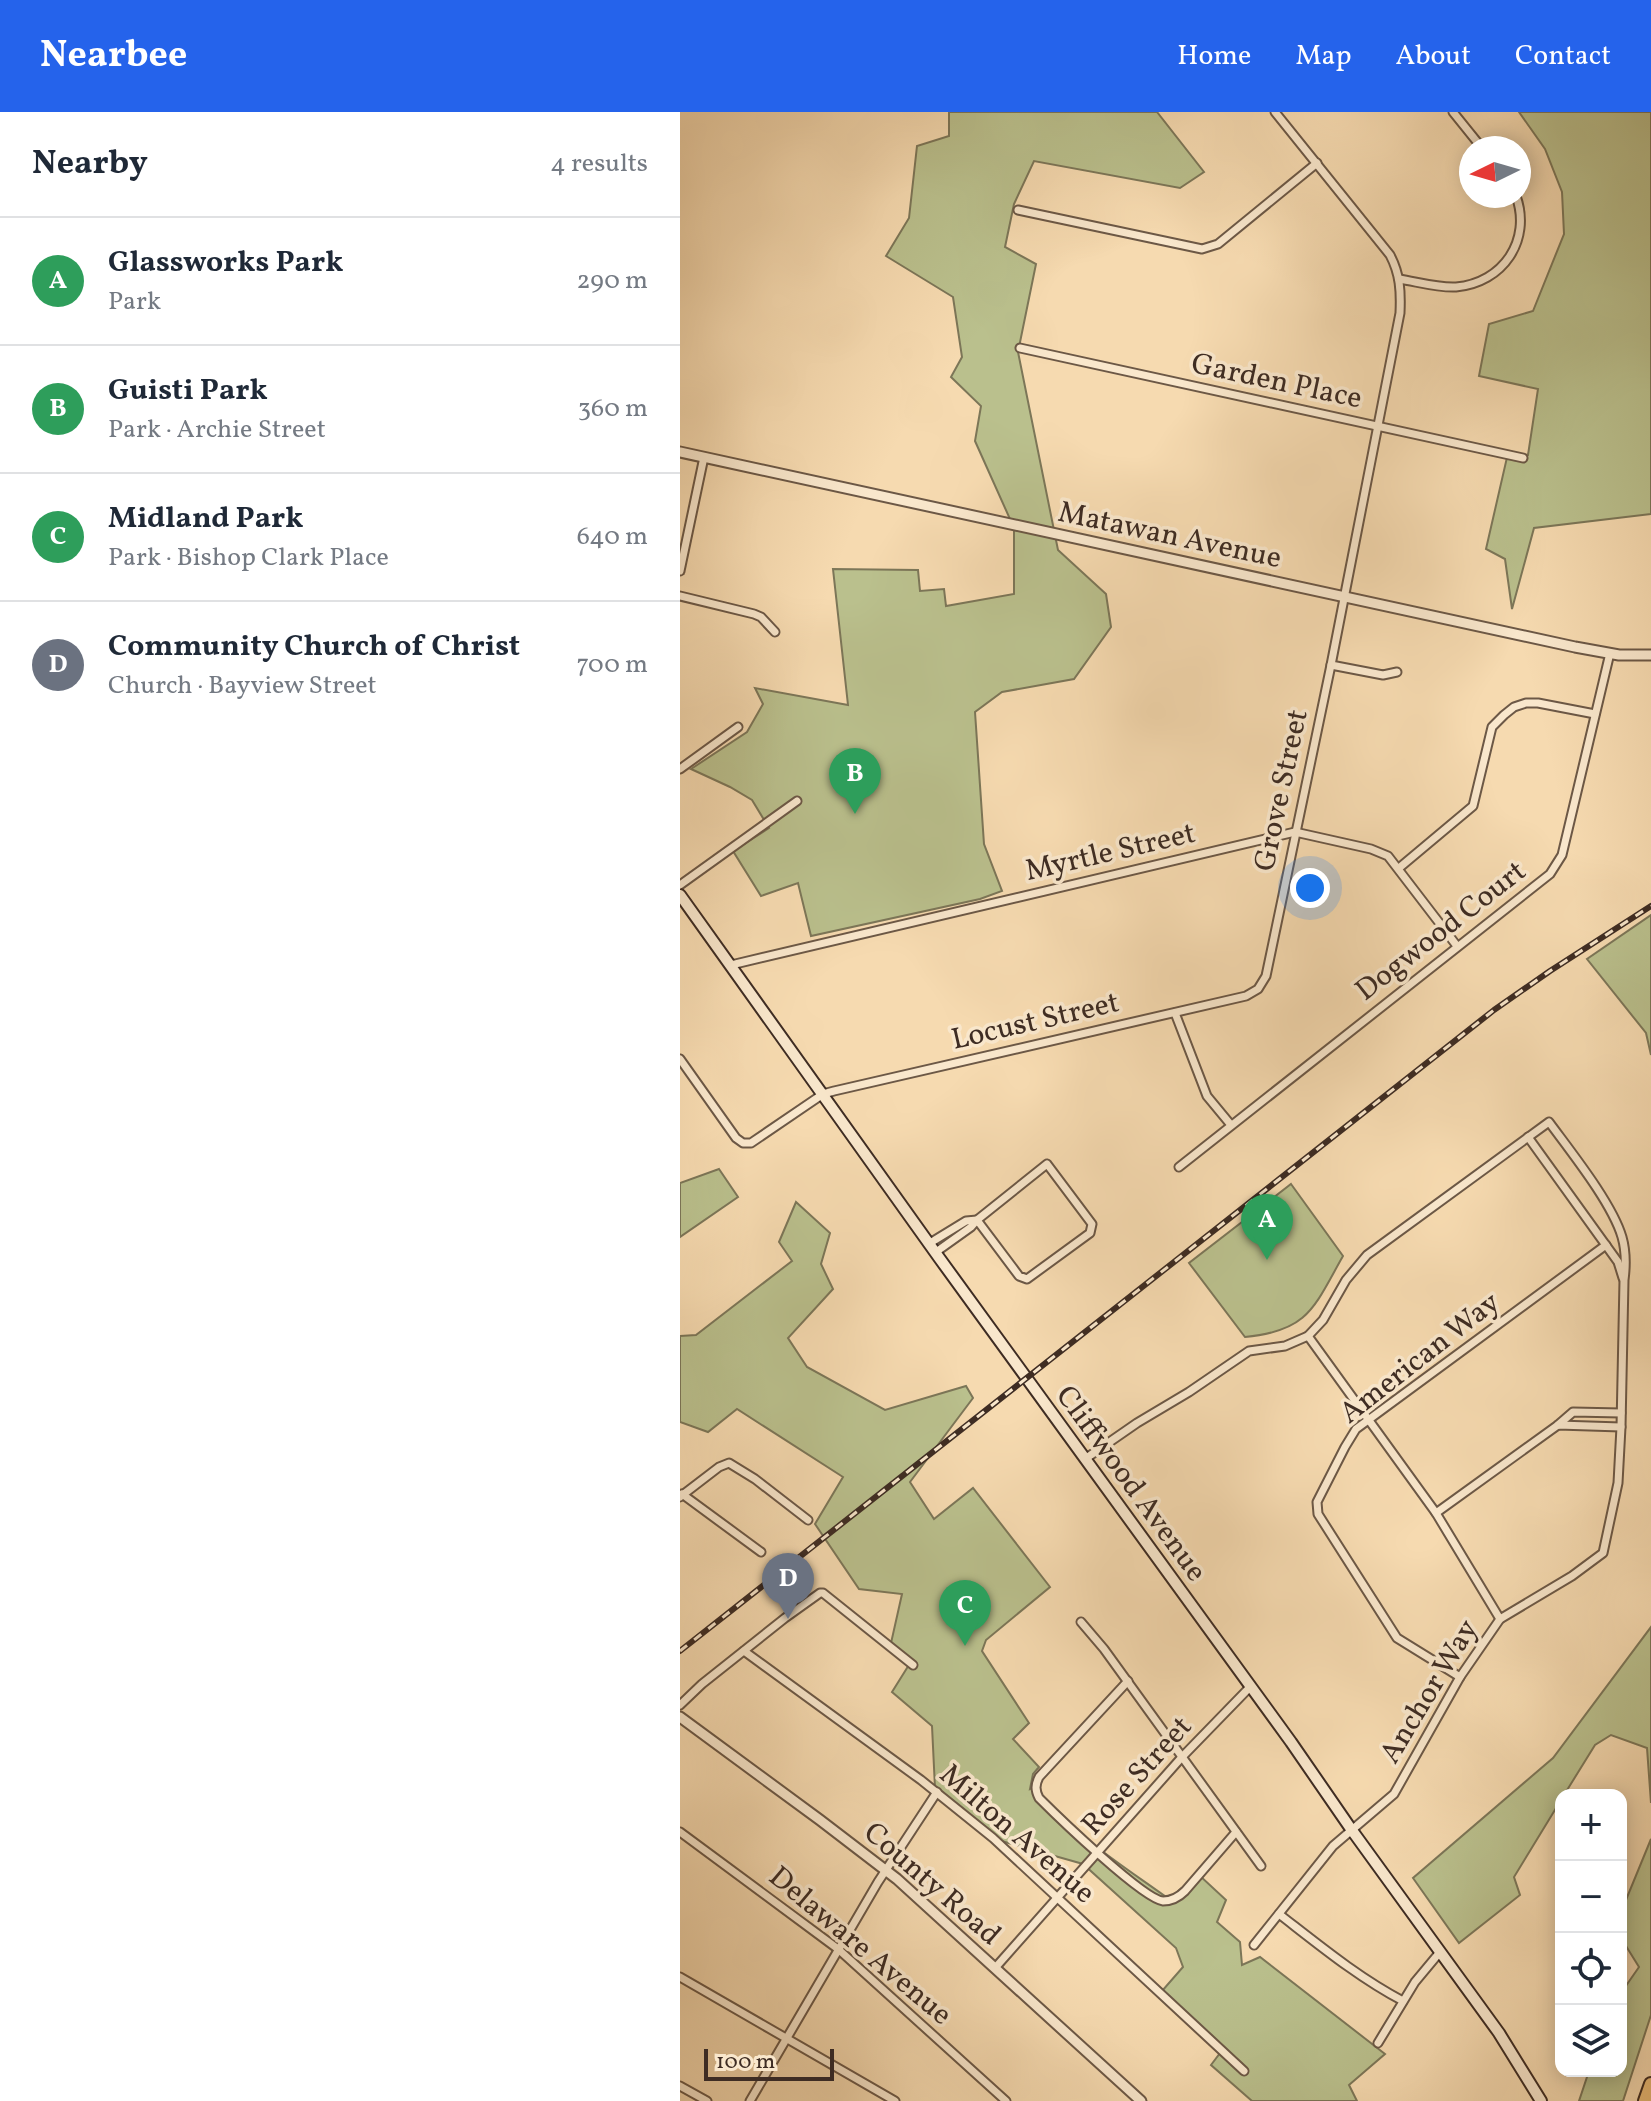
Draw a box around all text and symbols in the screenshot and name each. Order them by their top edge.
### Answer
text: Nearbee [40,30,187,83]
text: Home [1177,37,1251,76]
text: Map [1295,37,1351,76]
text: About [1395,37,1471,76]
text: Contact [1515,37,1611,76]
north arrow [1459,136,1531,208]
text: Nearby [32,141,148,188]
text: 4 results [550,146,648,182]
text: Glassworks Park [108,242,343,284]
text: A [49,263,67,299]
text: 290 m [576,263,648,299]
text: Park [108,284,161,320]
street label: Garden Place [1187,343,1366,421]
text: Guisti Park [108,370,268,412]
text: B [49,391,67,427]
text: 360 m [578,391,648,427]
text: Park · Archie Street [108,412,326,448]
street label: Matawan Avenue [1054,492,1285,580]
text: Midland Park [108,498,304,540]
text: C [50,519,66,555]
text: 640 m [577,519,648,555]
text: Park · Bishop Clark Place [108,540,389,576]
text: Community Church of Christ [108,626,520,668]
text: D [48,647,68,683]
text: 700 m [576,647,648,683]
text: Church · Bayview Street [108,668,377,704]
street label: Grove Street [1244,706,1320,875]
pin: B [829,748,881,814]
street label: Myrtle Street [1021,813,1200,893]
street label: Dogwood Court [1347,851,1536,1012]
your location [1290,868,1330,908]
street label: Locust Street [947,982,1124,1062]
pin: A [1241,1194,1293,1260]
street label: American Way [1331,1283,1509,1435]
street label: Cliffwood Avenue [1045,1377,1216,1591]
pin: D [762,1553,814,1619]
pin: C [939,1580,991,1646]
street label: Anchor Way [1370,1612,1489,1772]
street label: Rose Street [1073,1707,1202,1845]
street label: Milton Avenue [930,1755,1104,1914]
map controls [1555,1789,1627,2077]
button: + [1555,1789,1627,1861]
street label: County Road [854,1813,1010,1956]
street label: Delaware Avenue [759,1857,961,2036]
button: − [1555,1861,1627,1933]
button: locate [1555,1933,1627,2005]
button: layers [1555,2005,1627,2077]
scale bar [704,2045,834,2081]
text: 100 m [716,2047,775,2078]

